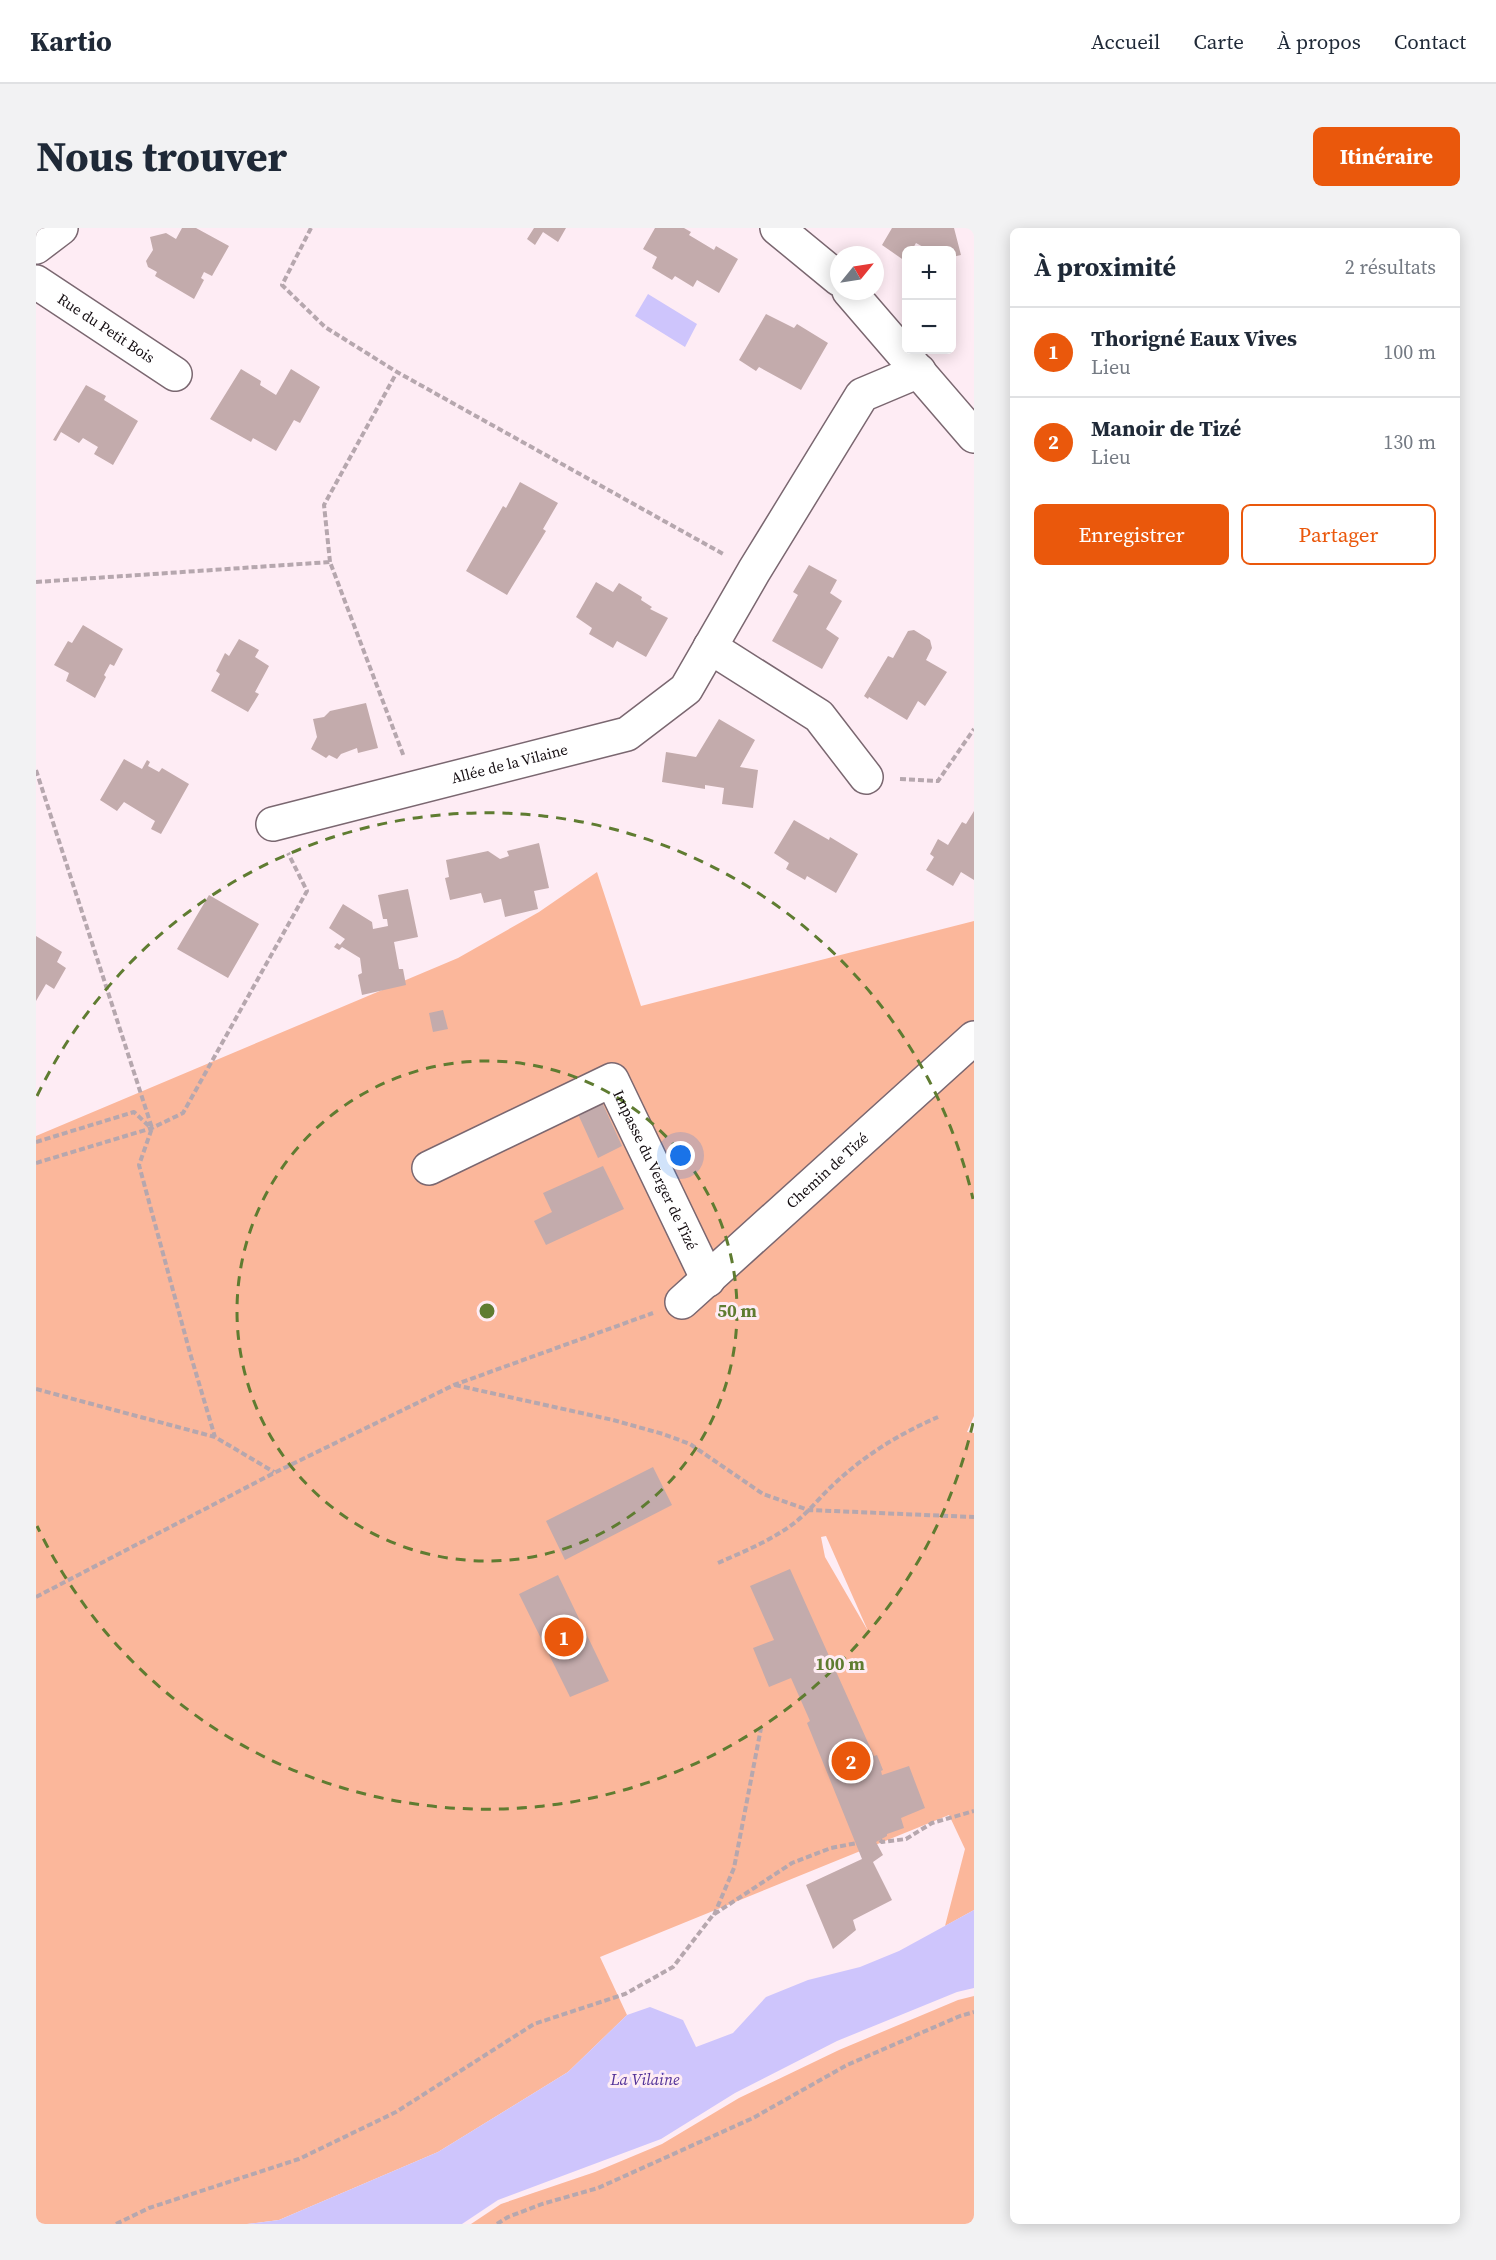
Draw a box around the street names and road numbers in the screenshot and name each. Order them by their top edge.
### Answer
street label: Rue du Petit Bois [54,288,159,368]
street label: Allée de la Vilaine [449,738,570,788]
street label: Impasse du Verger de Tizé [608,1086,703,1254]
street label: Chemin de Tizé [781,1127,873,1213]

